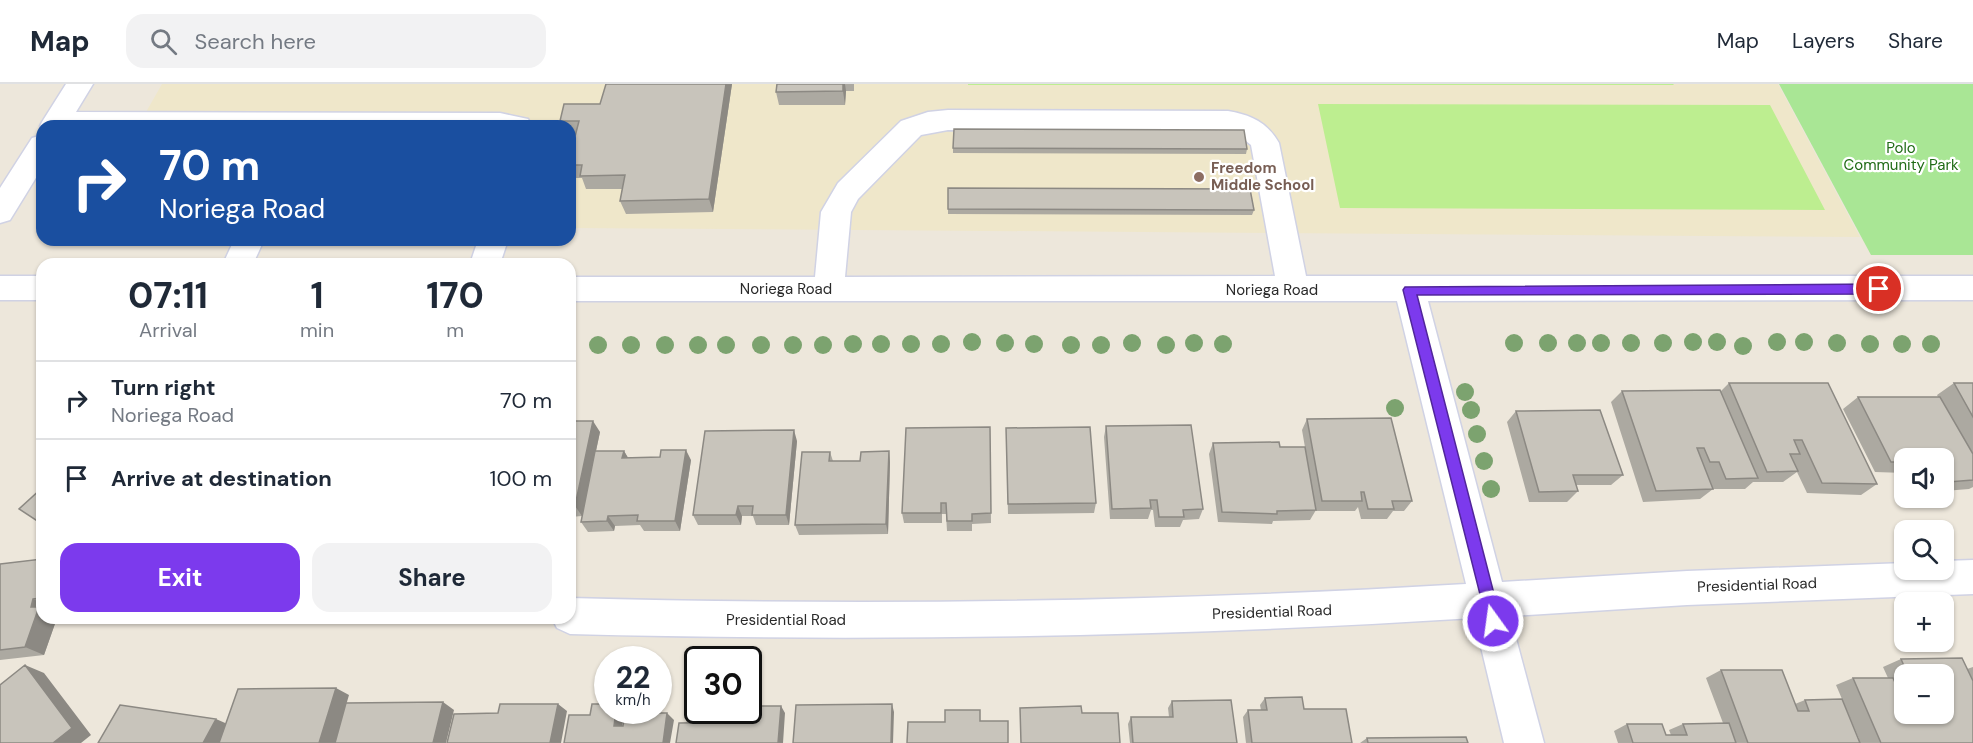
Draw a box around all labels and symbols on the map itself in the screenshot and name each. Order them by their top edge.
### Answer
park label: Polo Community Park [1843,138,1959,175]
place label: Freedom Middle School [1211,158,1314,195]
marker: Freedom Middle School [1192,170,1206,184]
pin [1853,263,1904,314]
street label: Noriega Road [740,279,832,299]
street label: Noriega Road [1226,280,1318,300]
street label: Presidential Road [1697,573,1817,597]
position arrow [1461,589,1525,653]
street label: Presidential Road [1212,600,1332,624]
street label: Presidential Road [726,610,846,630]
speed limit sign: 30 [684,646,762,724]

